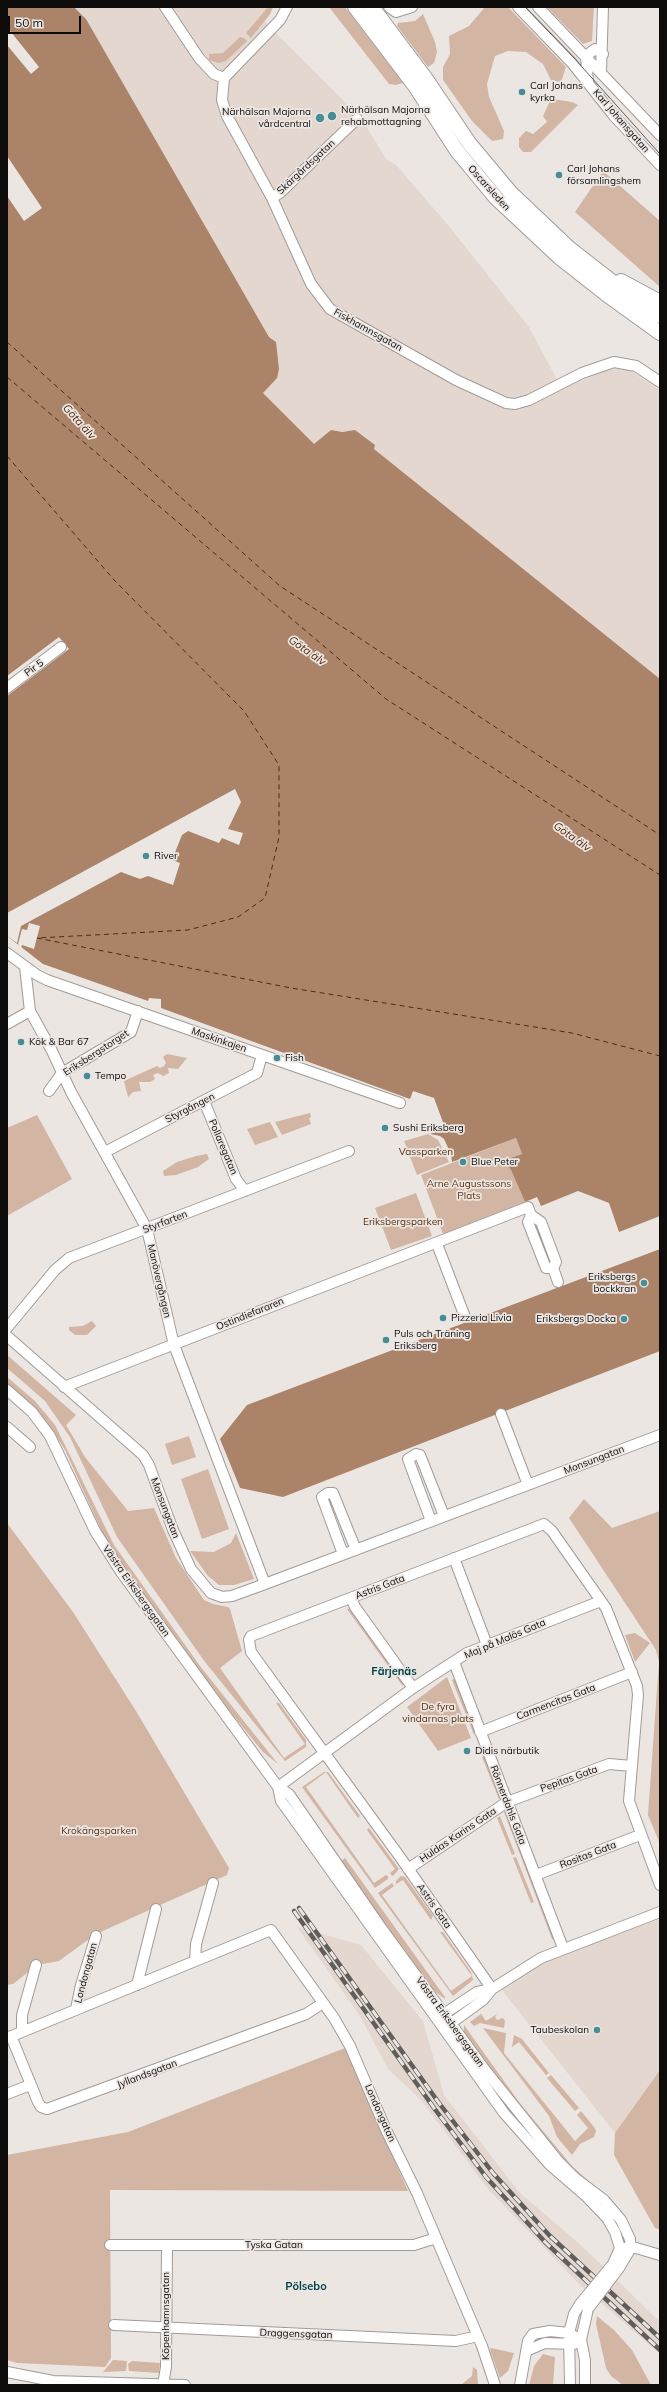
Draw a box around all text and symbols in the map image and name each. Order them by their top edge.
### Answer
scale bar [10,8,83,34]
text: 50 m [15,15,43,30]
place label: Carl Johans kyrka [530,80,583,104]
marker: Carl Johans kyrka [517,87,527,97]
street label: Karl Johansgatan [590,87,652,155]
place label: Närhälsan Majorna rehabmottagning [341,104,430,128]
place label: Närhälsan Majorna vårdcentral [222,106,311,130]
marker: Närhälsan Majorna rehabmottagning [326,110,338,122]
marker: Närhälsan Majorna vårdcentral [314,112,326,124]
street label: Skärgårdsgatan [275,137,337,197]
street label: Oscarsleden [465,163,513,213]
place label: Carl Johans församlingshem [567,163,641,186]
marker: Carl Johans församlingshem [554,170,564,180]
street label: Fiskhamnsgatan [331,306,405,354]
water label: Göta älv [60,402,98,442]
water label: Göta älv [286,633,328,669]
street label: Pir 5 [22,657,46,679]
water label: Göta älv [551,819,593,855]
place label: River [154,850,178,862]
marker: River [141,851,151,861]
street label: Maskinkajen [190,1025,248,1055]
street label: Eriksbergstorget [61,1027,131,1079]
place label: Kök & Bar 67 [29,1036,89,1048]
marker: Kök & Bar 67 [16,1037,26,1047]
place label: Fish [285,1052,304,1064]
marker: Fish [272,1053,282,1063]
place label: Tempo [95,1070,126,1082]
marker: Tempo [82,1071,92,1081]
street label: Styrgången [163,1090,217,1126]
street label: Pollaregatan [206,1117,240,1177]
place label: Sushi Eriksberg [393,1122,464,1134]
marker: Sushi Eriksberg [380,1123,390,1133]
park label: Vassparken [399,1146,453,1158]
place label: Blue Peter [471,1156,518,1168]
marker: Blue Peter [458,1157,468,1167]
park label: Arne Augustssons Plats [427,1178,511,1202]
street label: Styrfarten [141,1208,189,1236]
park label: Eriksbergsparken [363,1216,443,1228]
street label: Manövergången [145,1243,173,1319]
place label: Eriksbergs bockkran [588,1271,636,1294]
marker: Eriksbergs bockkran [639,1278,649,1288]
street label: Ostindiefararen [214,1295,286,1333]
place label: Pizzeria Livia [451,1312,512,1324]
marker: Pizzeria Livia [438,1313,448,1323]
place label: Eriksbergs Docka [536,1313,616,1325]
marker: Eriksbergs Docka [619,1314,629,1324]
place label: Puls och Träning Eriksberg [394,1328,470,1352]
marker: Puls och Träning Eriksberg [381,1335,391,1345]
street label: Monsungatan [562,1443,626,1477]
street label: Monsungatan [148,1476,182,1540]
street label: Västra Eriksbergsgatan [100,1543,172,1639]
street label: Astris Gata [354,1572,406,1602]
street label: Maj på Malös Gata [463,1616,547,1662]
district label: Färjenäs [371,1665,417,1679]
street label: Carmencitas Gata [515,1681,597,1723]
park label: De fyra vindarnas plats [402,1701,474,1724]
place label: Didis närbutik [475,1745,539,1757]
marker: Didis närbutik [462,1746,472,1756]
street label: Pepitas Gata [539,1763,599,1795]
street label: Rönnerdahls Gata [487,1764,529,1846]
street label: Huldas Karins Gata [417,1805,499,1865]
park label: Krokängsparken [61,1825,137,1837]
street label: Rositas Gata [558,1839,618,1871]
street label: Astris Gata [414,1881,454,1931]
street label: Londongatan [72,1942,100,2004]
street label: Västra Eriksbergsgatan [413,1974,487,2070]
place label: Taubeskolan [531,2024,589,2036]
marker: Taubeskolan [592,2025,602,2035]
street label: Jyllandsgatan [115,2057,179,2091]
street label: Londongatan [362,2082,398,2144]
street label: Tyska Gatan [245,2239,303,2251]
street label: Köpenhamnsgatan [160,2272,172,2360]
district label: Pölsebo [285,2280,327,2294]
street label: Draggensgatan [259,2327,333,2341]

